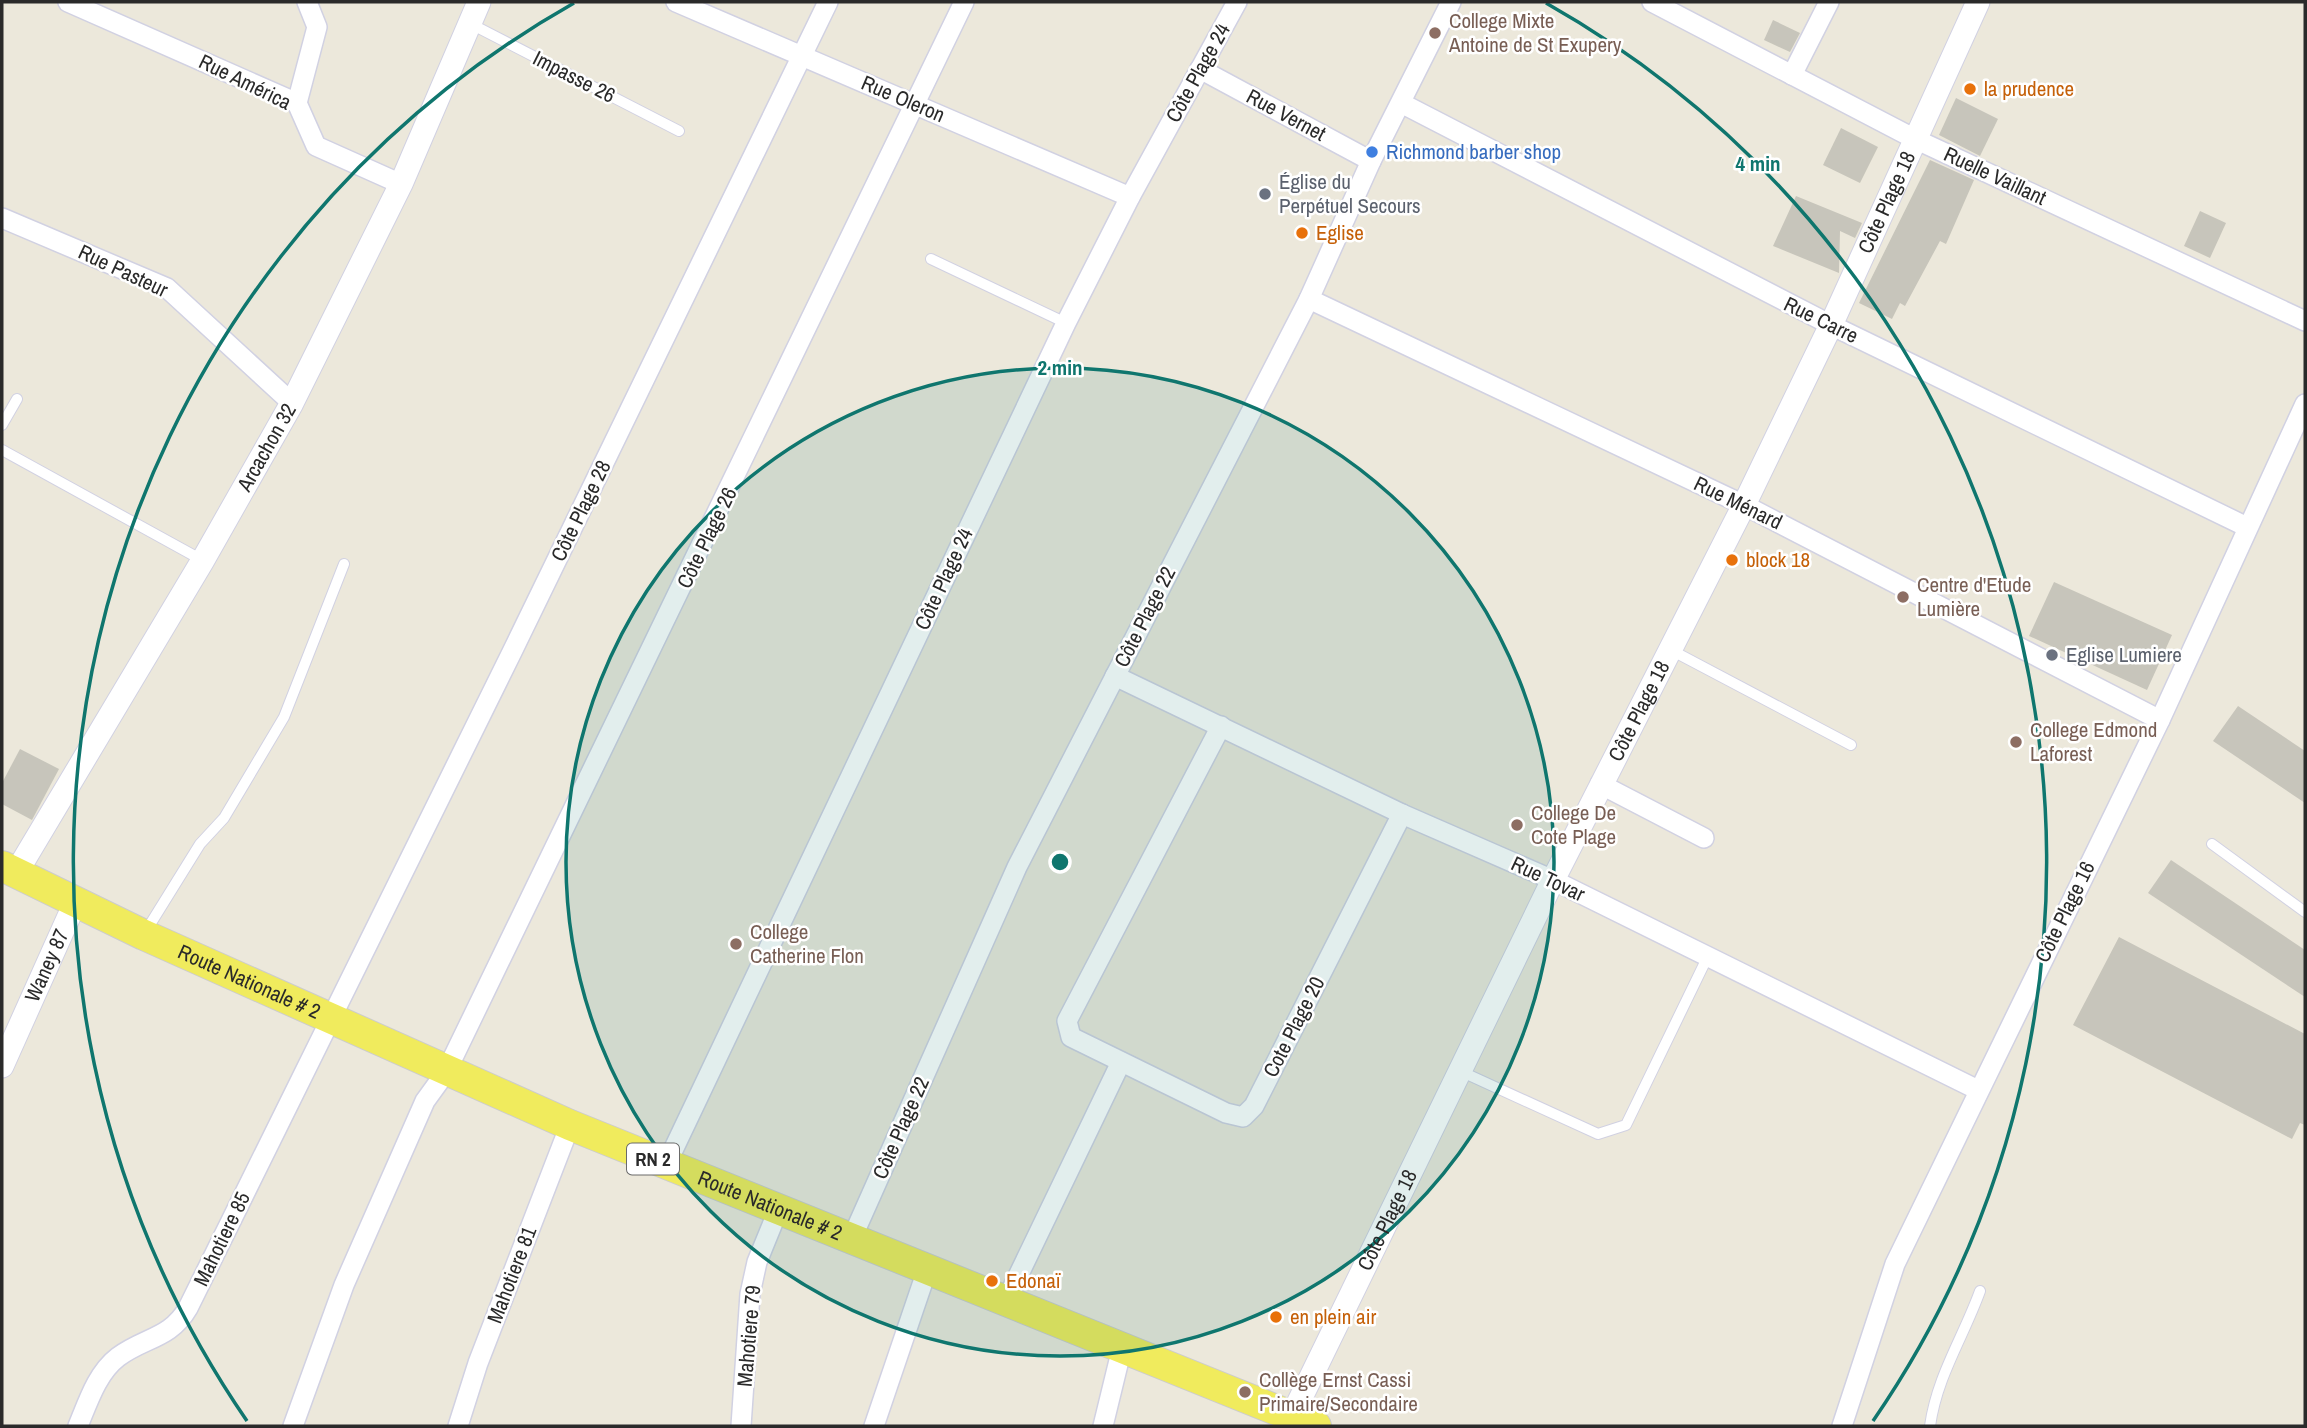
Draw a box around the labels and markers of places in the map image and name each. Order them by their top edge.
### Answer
place label: College Mixte Antoine de St Exupery [1448,6,1622,59]
marker: College Mixte Antoine de St Exupery [1427,25,1443,41]
place label: la prudence [1984,74,2074,103]
marker: la prudence [1962,81,1978,97]
place label: Richmond barber shop [1386,137,1561,166]
marker: Richmond barber shop [1364,144,1380,160]
place label: Église du Perpétuel Secours [1279,167,1421,220]
marker: Église du Perpétuel Secours [1257,186,1273,202]
place label: Eglise [1316,218,1364,247]
marker: Eglise [1294,225,1310,241]
place label: block 18 [1746,545,1810,574]
marker: block 18 [1724,552,1740,568]
place label: Centre d'Etude Lumière [1917,570,2031,623]
marker: Centre d'Etude Lumière [1895,589,1911,605]
place label: Eglise Lumiere [2066,640,2182,669]
marker: Eglise Lumiere [2044,647,2060,663]
place label: College Edmond Laforest [2030,715,2157,768]
marker: College Edmond Laforest [2008,734,2024,750]
place label: College De Cote Plage [1531,798,1616,851]
marker: College De Cote Plage [1509,817,1525,833]
centre of rings [1048,850,1072,874]
place label: College Catherine Flon [750,917,864,970]
marker: College Catherine Flon [728,936,744,952]
place label: Edonaï [1006,1266,1061,1295]
marker: Edonaï [984,1273,1000,1289]
place label: en plein air [1290,1302,1376,1331]
marker: en plein air [1268,1309,1284,1325]
place label: Collège Ernst Cassi Primaire/Secondaire [1259,1365,1418,1418]
marker: Collège Ernst Cassi Primaire/Secondaire [1237,1384,1253,1400]

